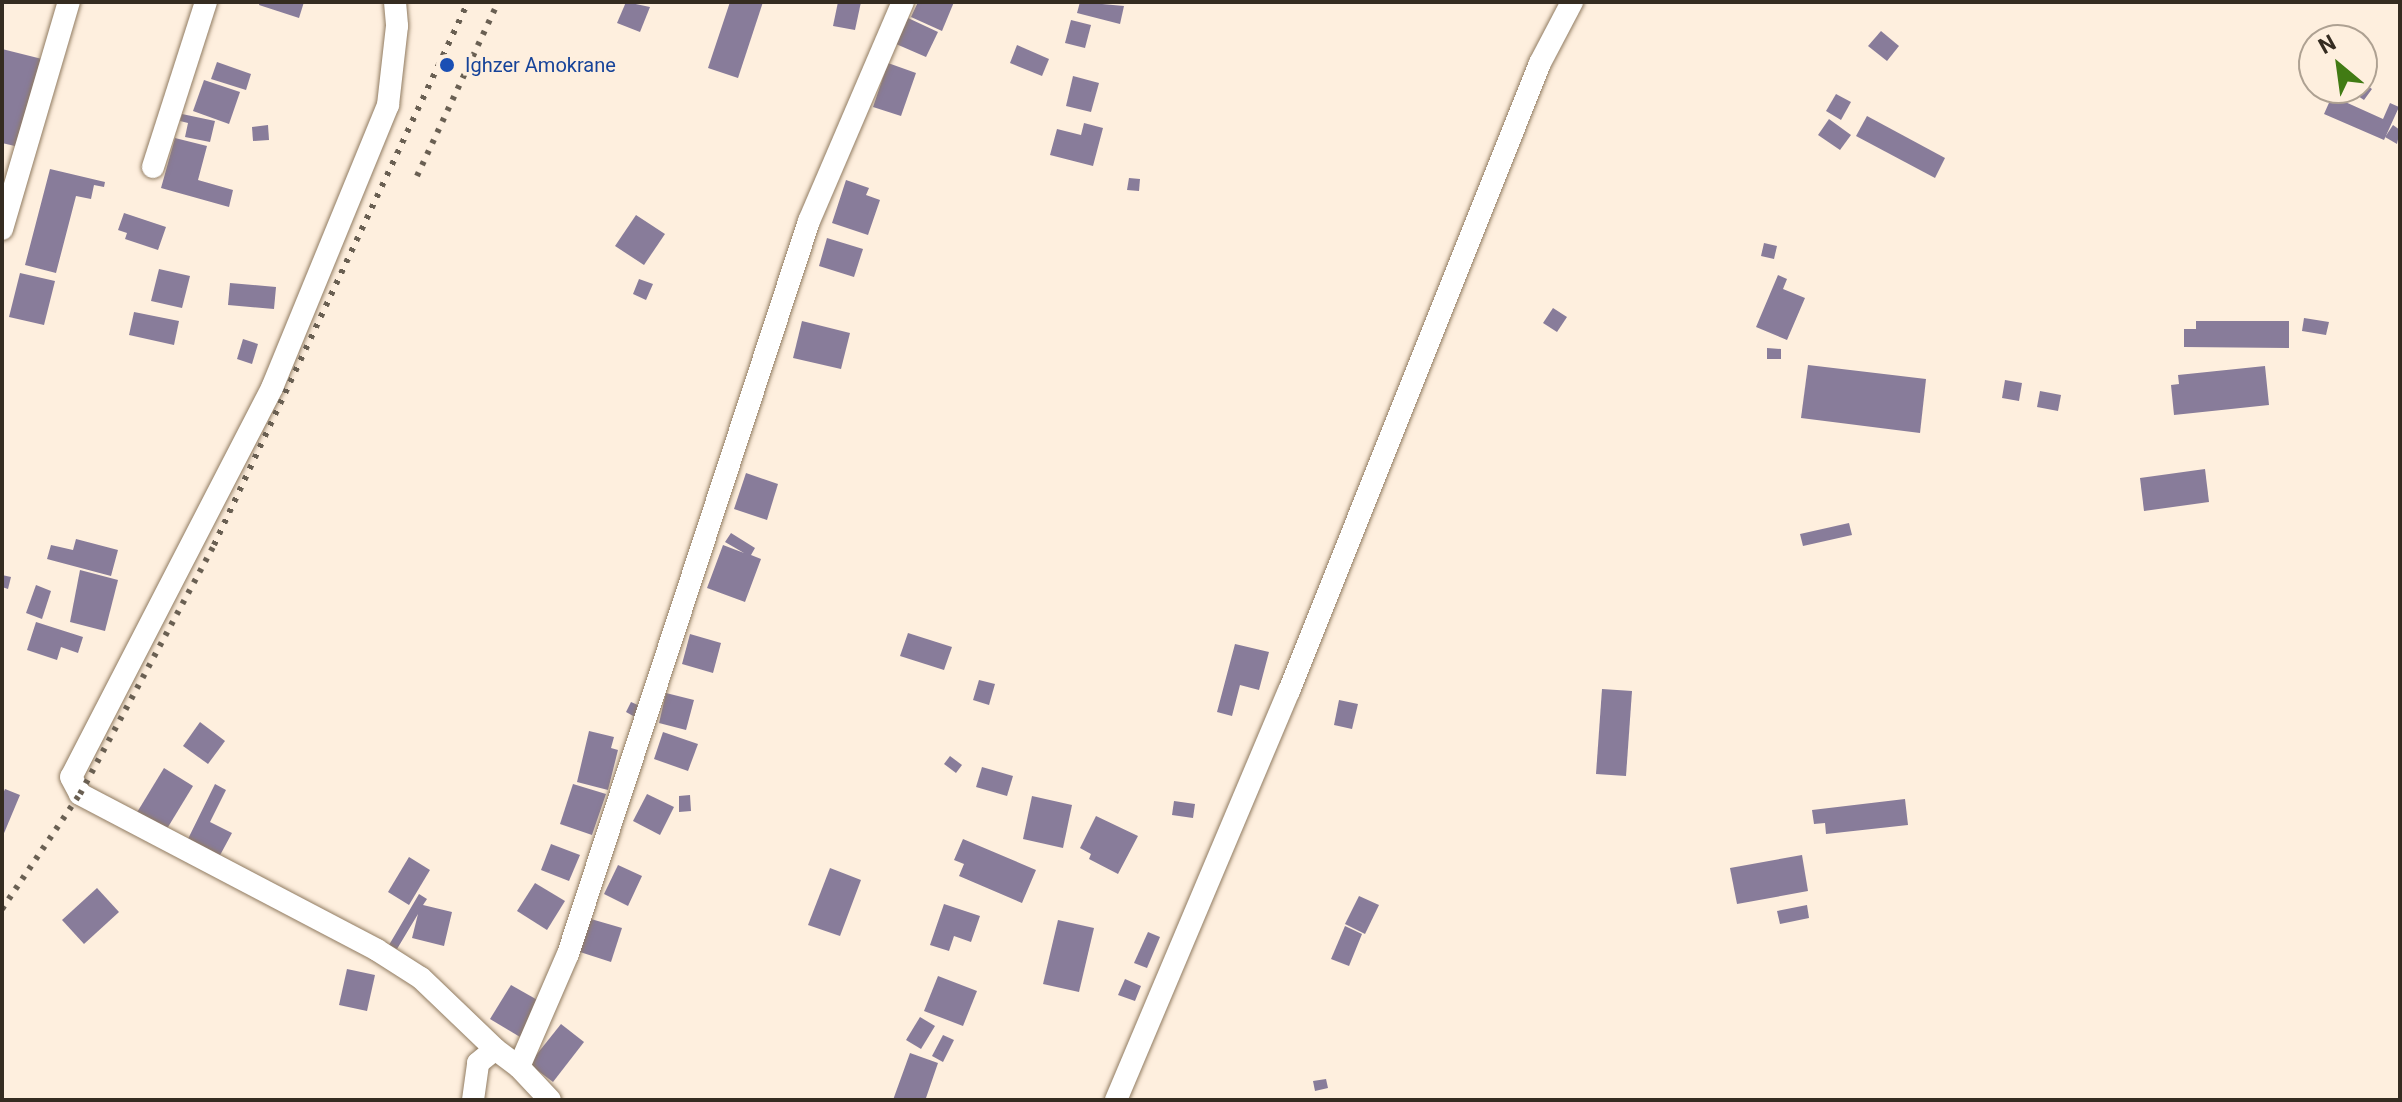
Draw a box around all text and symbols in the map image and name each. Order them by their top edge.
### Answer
north arrow [2298,24,2378,104]
text: N [2314,30,2340,59]
place label: Ighzer Amokrane [465,53,616,77]
marker: Ighzer Amokrane [436,54,458,76]

